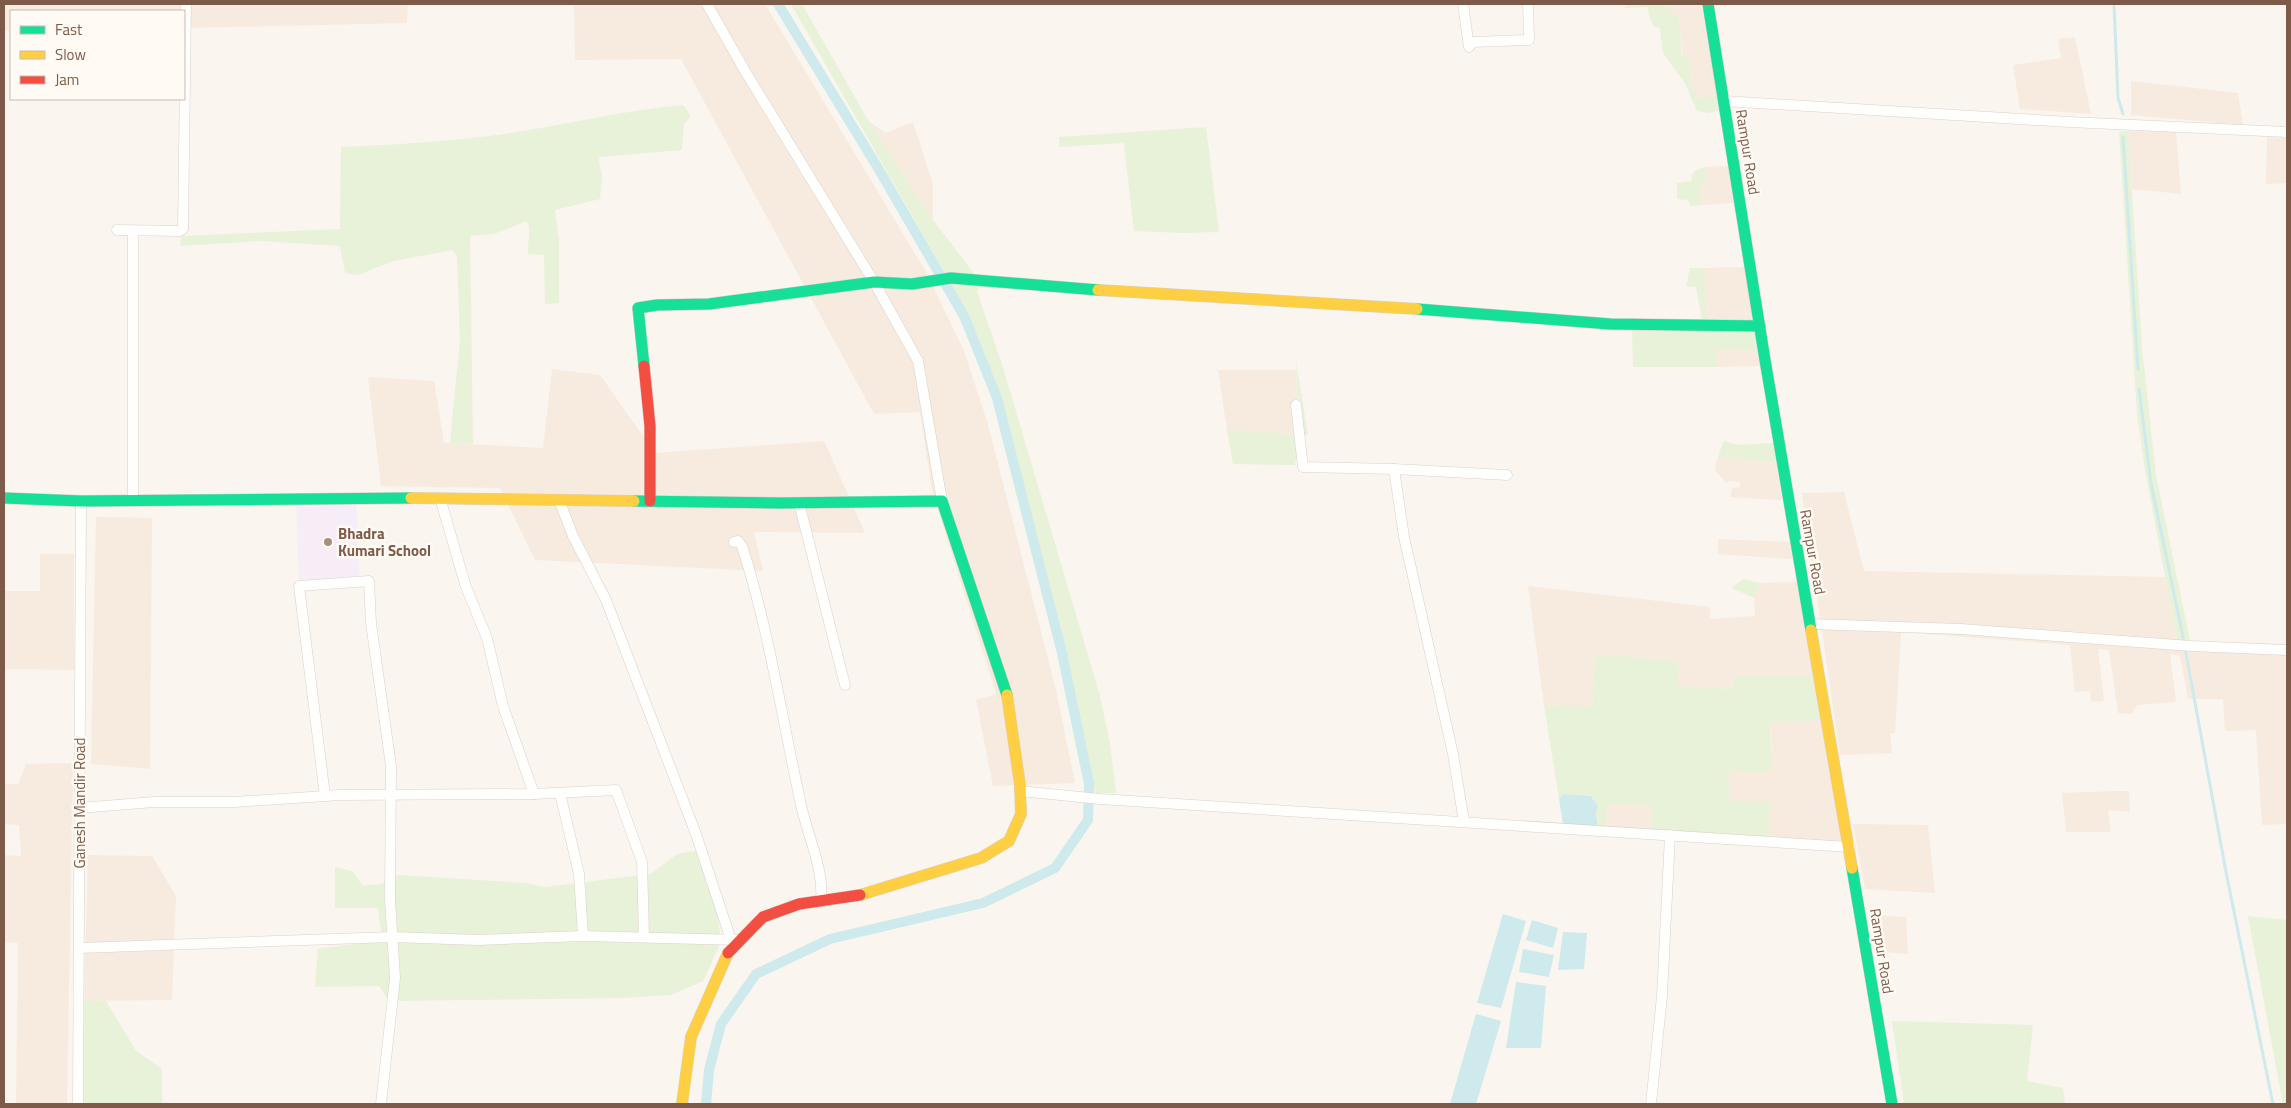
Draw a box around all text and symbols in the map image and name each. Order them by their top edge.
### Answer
legend [10,10,185,100]
text: Fast [55,18,83,41]
text: Slow [55,43,86,66]
text: Jam [55,68,79,91]
street label: Rampur Road [1730,108,1766,196]
street label: Rampur Road [1794,508,1832,596]
place label: Bhadra Kumari School [338,522,431,562]
marker: Bhadra Kumari School [322,536,334,548]
street label: Ganesh Mandir Road [68,737,91,869]
street label: Rampur Road [1864,907,1900,995]

